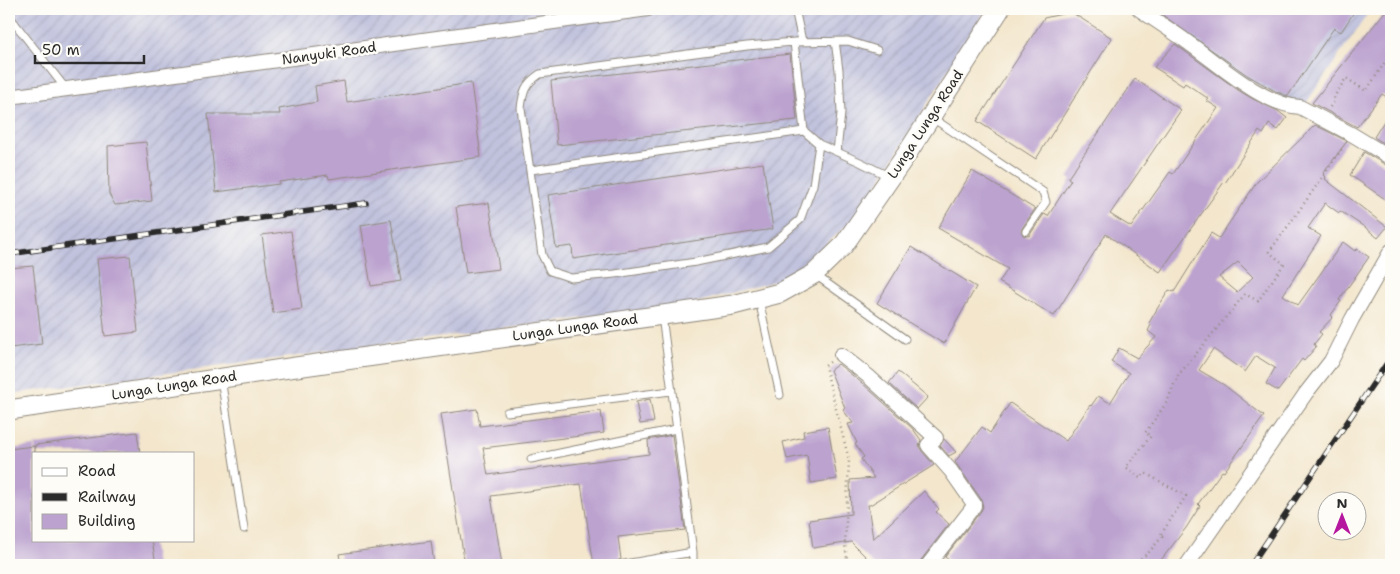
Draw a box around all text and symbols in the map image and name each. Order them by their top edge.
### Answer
scale bar [35,32,144,64]
street label: Nanyuki Road [281,37,378,69]
text: 50 m [42,40,80,60]
street label: Lunga Lunga Road [883,66,967,182]
street label: Lunga Lunga Road [511,309,639,345]
street label: Lunga Lunga Road [110,366,238,404]
legend [32,452,195,542]
text: Road [78,461,116,481]
text: Railway [78,487,136,507]
north arrow [1318,492,1368,542]
text: N [1336,494,1348,512]
text: Building [78,511,135,531]

